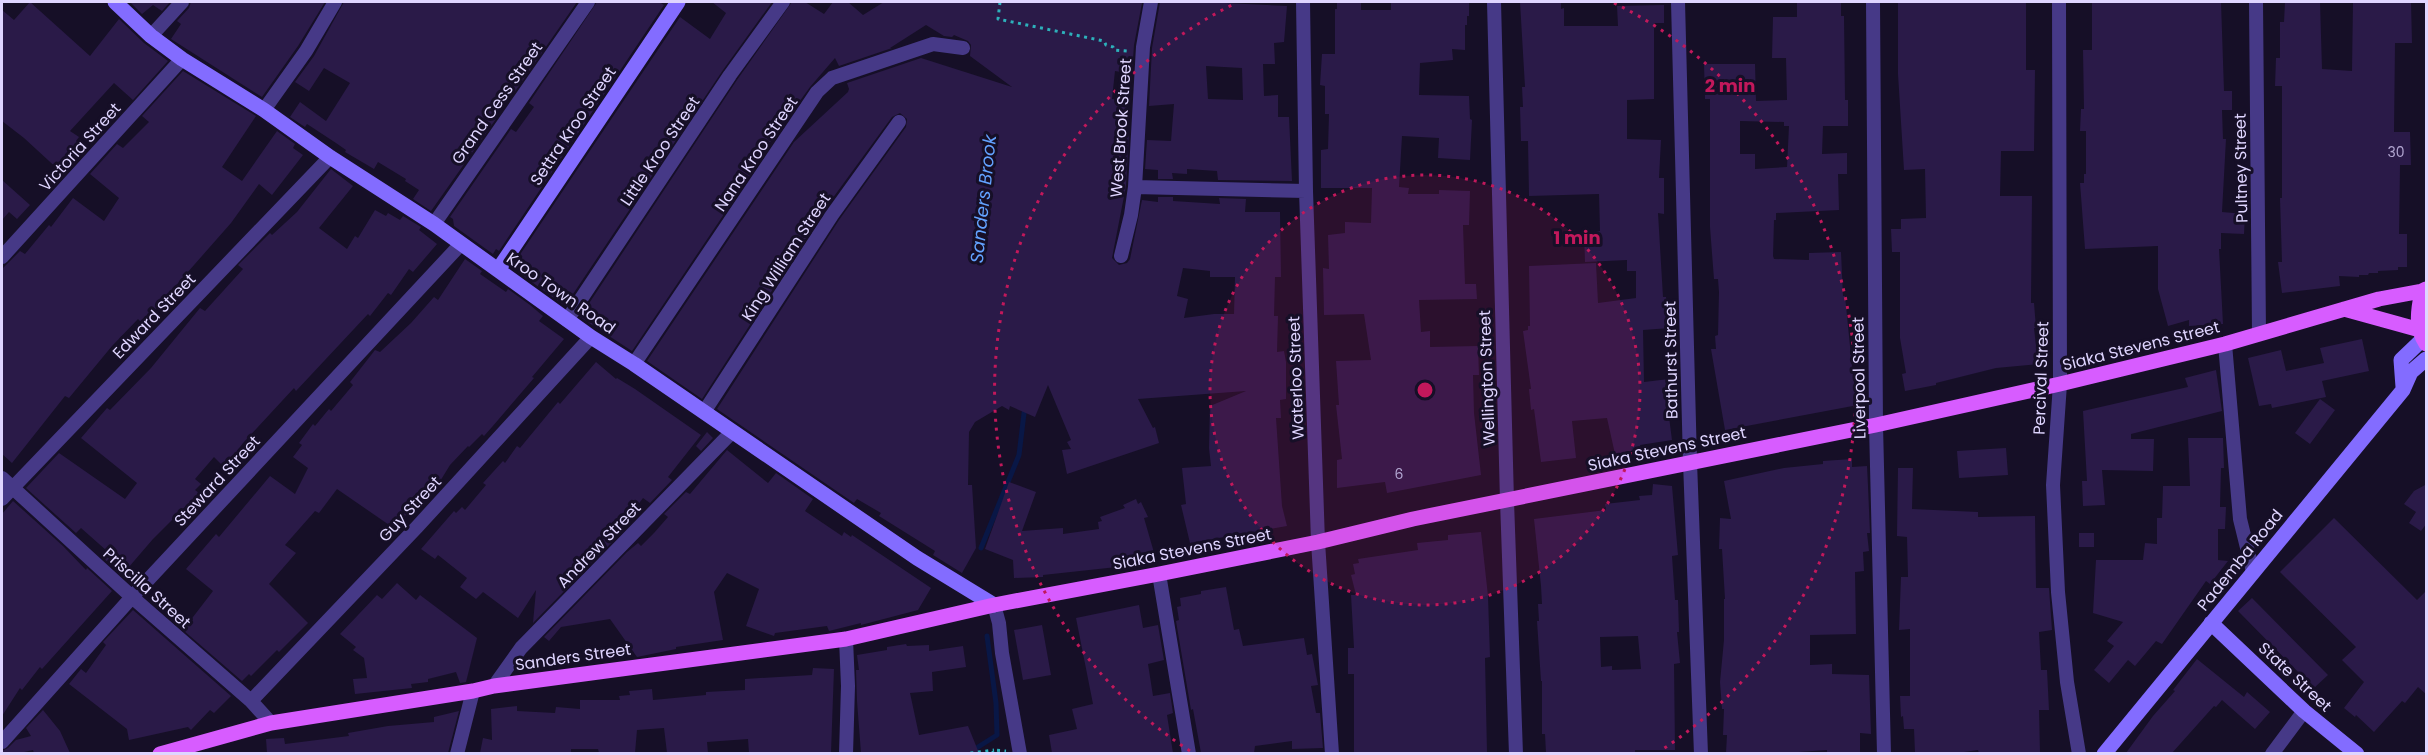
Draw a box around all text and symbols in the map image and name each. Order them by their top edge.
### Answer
street label: Grand Cess Street [446,37,548,169]
street label: West Brook Street [1105,57,1137,198]
street label: Settra Kroo Street [525,62,622,190]
text: 2 min [1705,73,1755,98]
street label: Little Kroo Street [615,91,705,210]
street label: Nana Kroo Street [709,92,803,216]
street label: Victoria Street [34,97,126,196]
street label: Pultney Street [2229,113,2253,223]
water label: Sanders Brook [964,133,1002,264]
house number: 30 [2387,142,2405,162]
street label: King William Street [736,188,836,326]
text: 1 min [1553,225,1601,250]
street label: Kroo Town Road [502,247,620,339]
street label: Edward Street [107,268,201,364]
street label: Bathurst Street [1658,301,1684,419]
street label: Wellington Street [1473,310,1501,446]
street label: Siaka Stevens Street [2060,315,2222,377]
street label: Waterloo Street [1282,316,1310,440]
street label: Liverpool Street [1846,317,1872,439]
street label: Percival Street [2028,321,2054,435]
centre of rings [1415,380,1435,400]
street label: Siaka Stevens Street [1586,421,1748,477]
street label: Steward Street [169,430,265,532]
house number: 6 [1395,464,1404,484]
street label: Guy Street [373,471,447,547]
street label: Andrew Street [552,497,646,593]
street label: Pademba Road [2192,504,2288,616]
street label: Siaka Stevens Street [1111,522,1273,576]
street label: Priscilla Street [98,542,196,634]
street label: Sanders Street [514,637,633,677]
street label: State Street [2253,637,2337,717]

